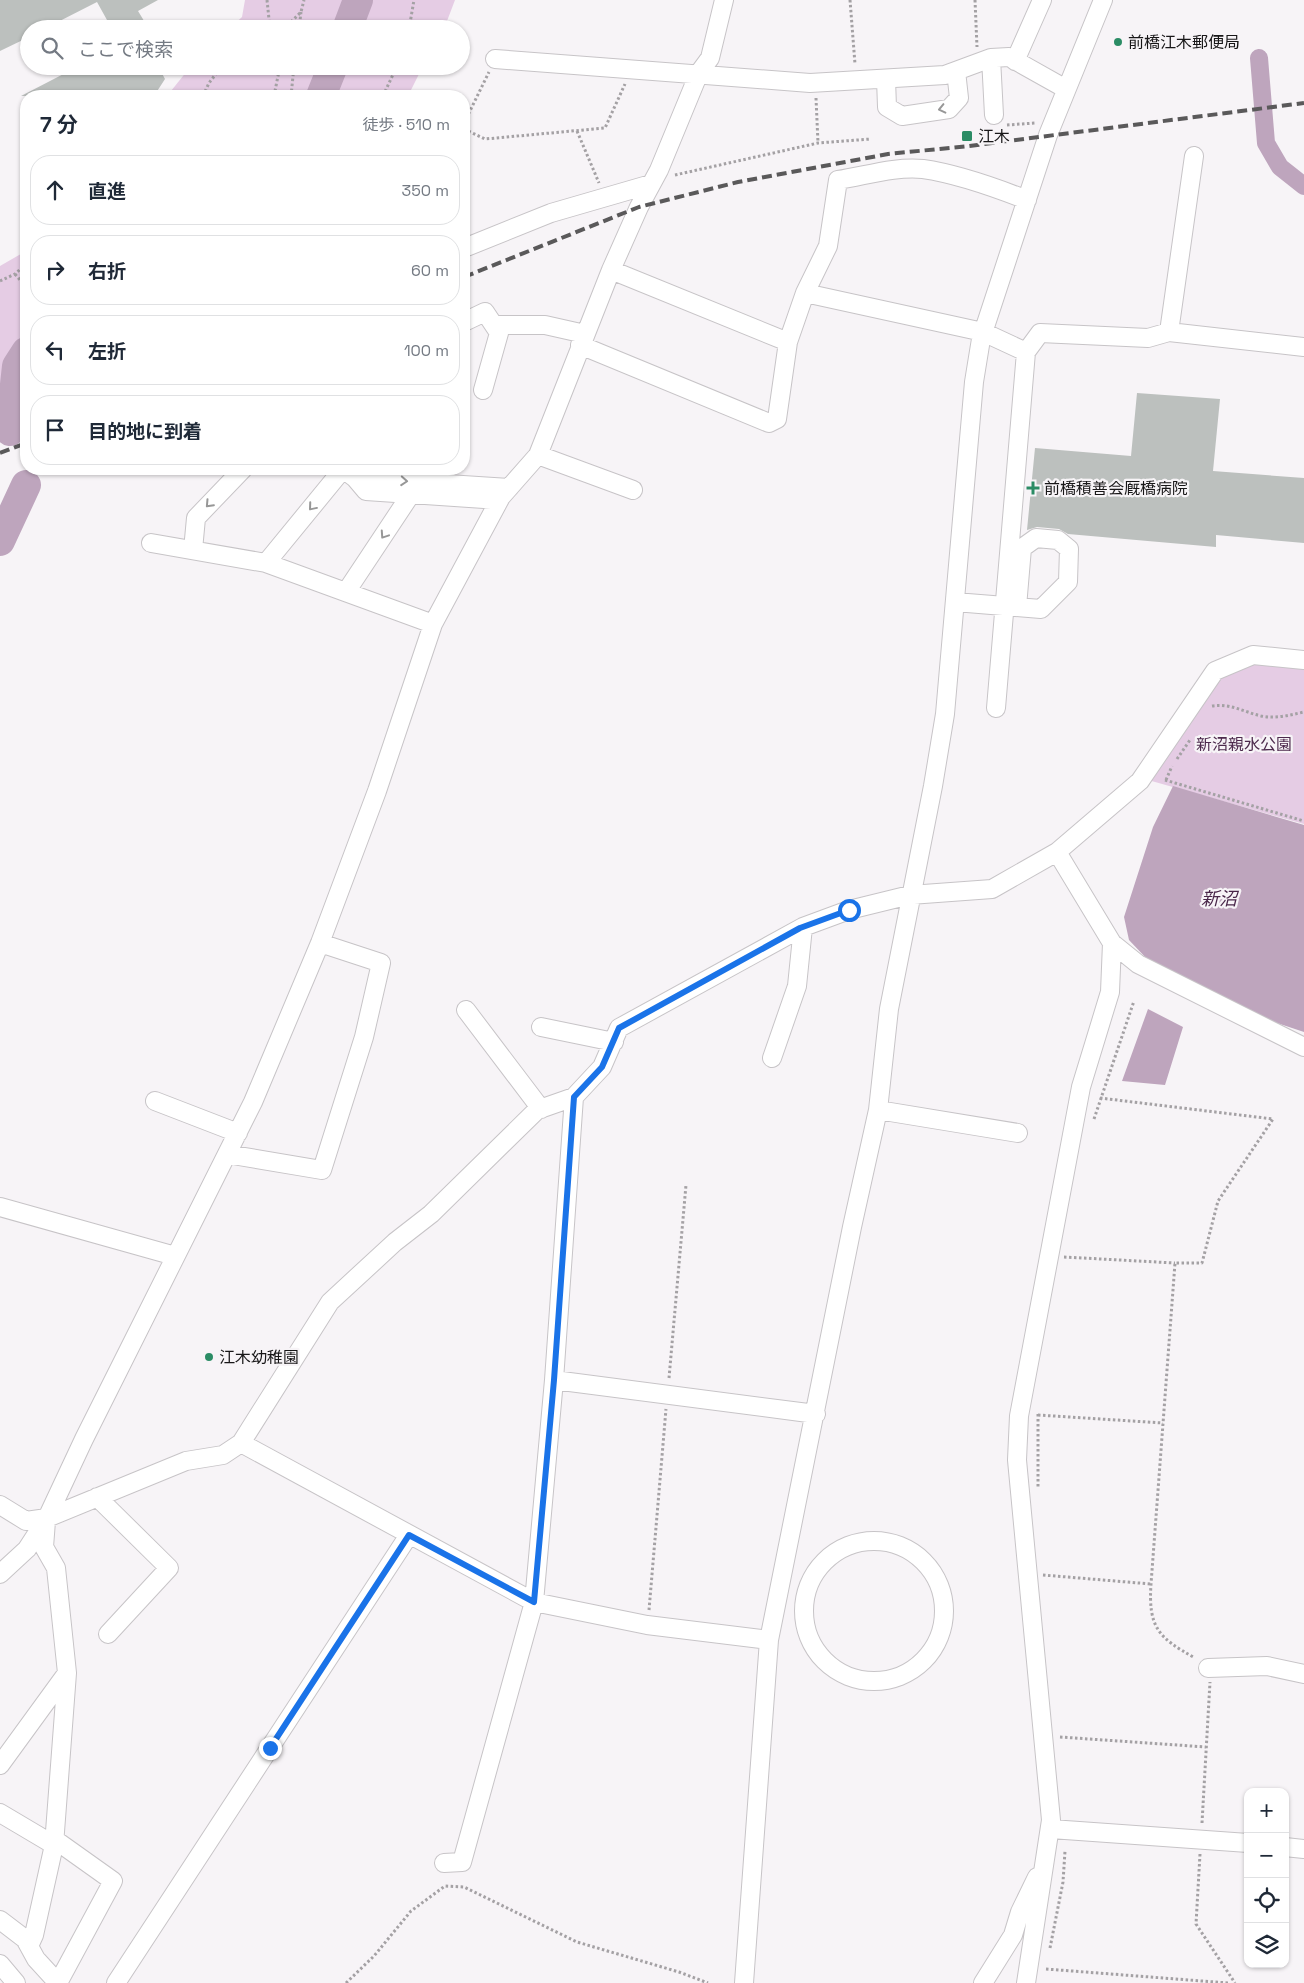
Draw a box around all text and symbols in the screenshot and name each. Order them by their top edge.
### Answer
search box [20,20,470,75]
place label: 前橋江木郵便局 [1128,32,1240,53]
icon: search [38,34,66,62]
marker: 前橋江木郵便局 [1112,36,1124,48]
text: ここで検索 [78,37,173,62]
one-way arrow [937,103,946,114]
text: 7 分 [40,111,78,138]
text: 徒歩 · 510 m [363,114,450,135]
place label: 江木 [978,126,1010,147]
marker: 江木 [960,129,974,143]
icon: ahead [41,176,69,204]
text: 直進 [88,179,126,204]
text: 350 m [402,180,449,201]
icon: right [41,256,69,284]
text: 右折 [88,259,126,284]
text: 60 m [411,260,449,281]
icon: left [41,336,69,364]
text: 左折 [88,339,126,364]
text: 100 m [404,340,449,361]
icon: arrive [41,416,69,444]
text: 目的地に到着 [88,419,202,444]
one-way arrow [400,475,408,486]
place label: 前橋積善会厩橋病院 [1044,478,1188,499]
marker: 前橋積善会厩橋病院 [1026,481,1040,495]
one-way arrow [206,499,215,508]
one-way arrow [309,501,318,510]
one-way arrow [381,529,390,538]
park label: 新沼親水公園 [1196,734,1292,755]
water label: 新沼 [1201,887,1240,910]
route start [838,899,861,922]
place label: 江木幼稚園 [219,1347,299,1368]
marker: 江木幼稚園 [203,1351,215,1363]
route end [259,1737,282,1760]
map controls [1244,1788,1289,1968]
button: + [1244,1788,1289,1833]
button: − [1244,1833,1289,1878]
button: locate [1244,1878,1289,1923]
button: layers [1244,1923,1289,1968]

